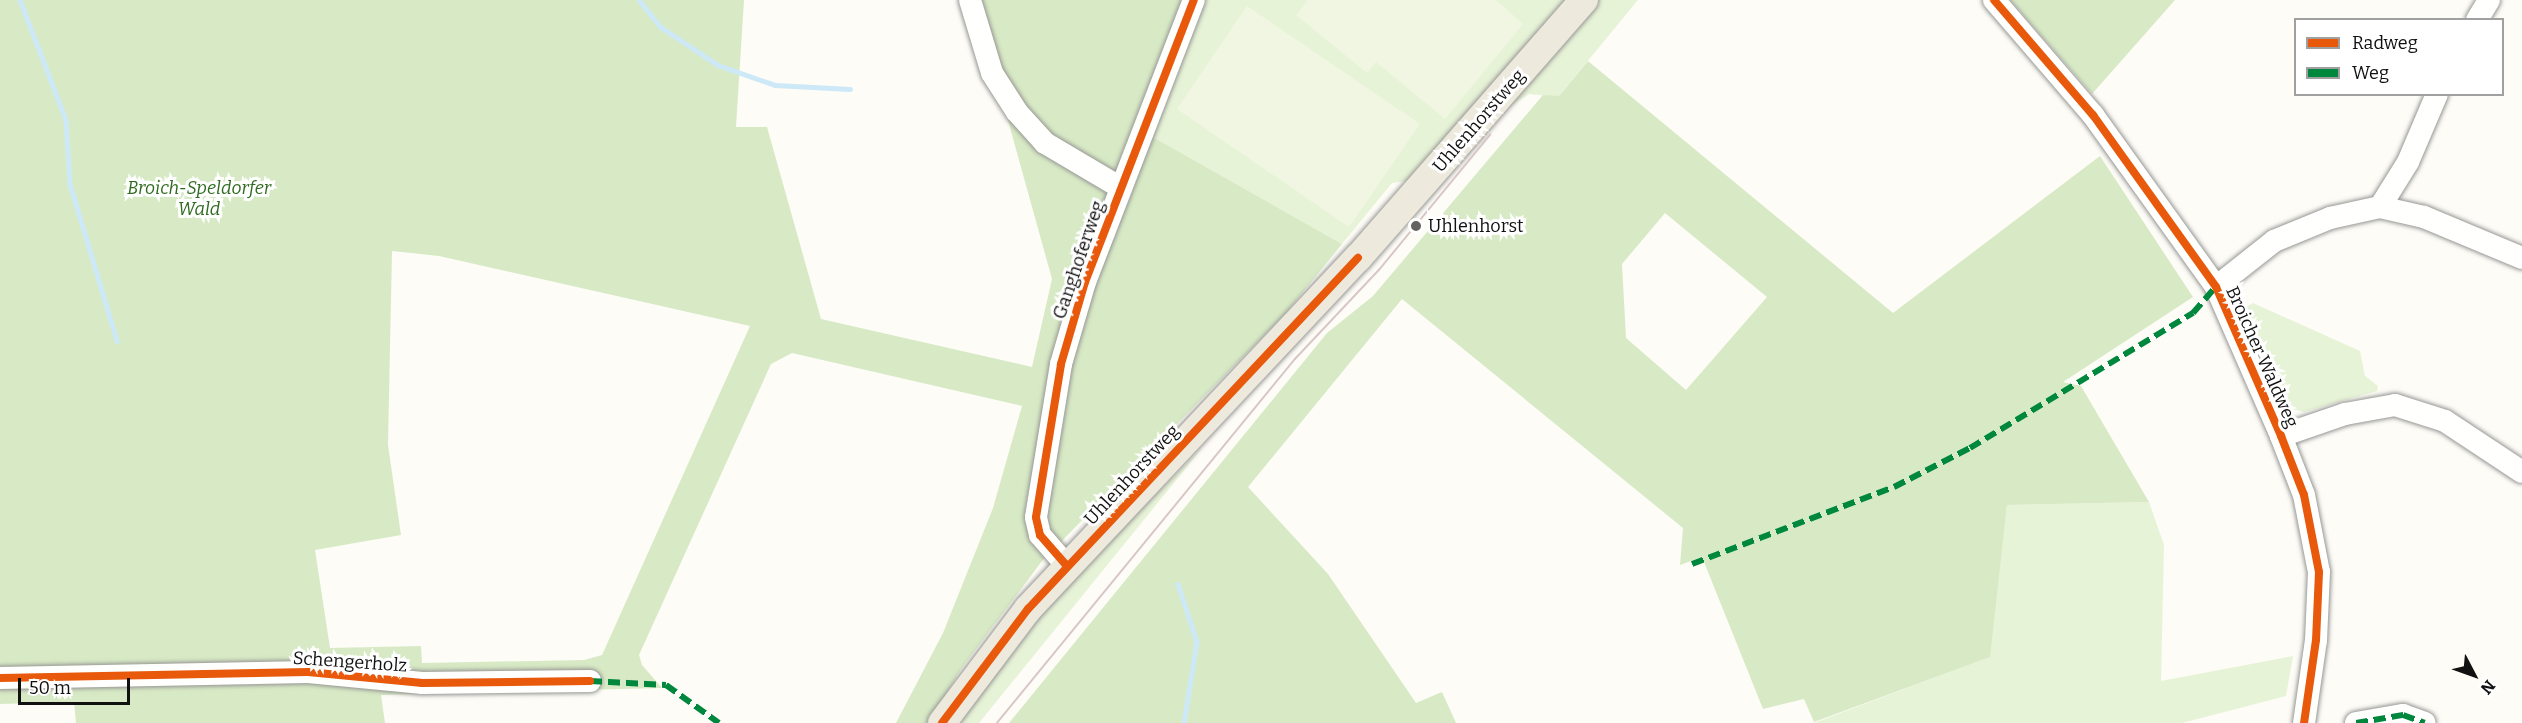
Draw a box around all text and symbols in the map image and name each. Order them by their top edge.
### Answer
legend [2294,18,2504,96]
text: Radweg [2352,32,2418,54]
text: Weg [2352,62,2389,84]
street label: Uhlenhorstweg [1428,65,1530,177]
park label: Broich-Speldorfer Wald [127,178,271,220]
street label: Ganghoferweg [1049,198,1109,322]
place label: Uhlenhorst [1428,215,1524,237]
marker: Uhlenhorst [1409,219,1423,233]
street label: Broicher Waldweg [2221,283,2303,431]
street label: Uhlenhorstweg [1080,420,1184,530]
north arrow [2444,645,2504,705]
street label: Schengerholz [292,647,408,677]
scale bar [21,666,134,704]
text: N [2477,676,2499,698]
text: 50 m [29,677,71,699]

